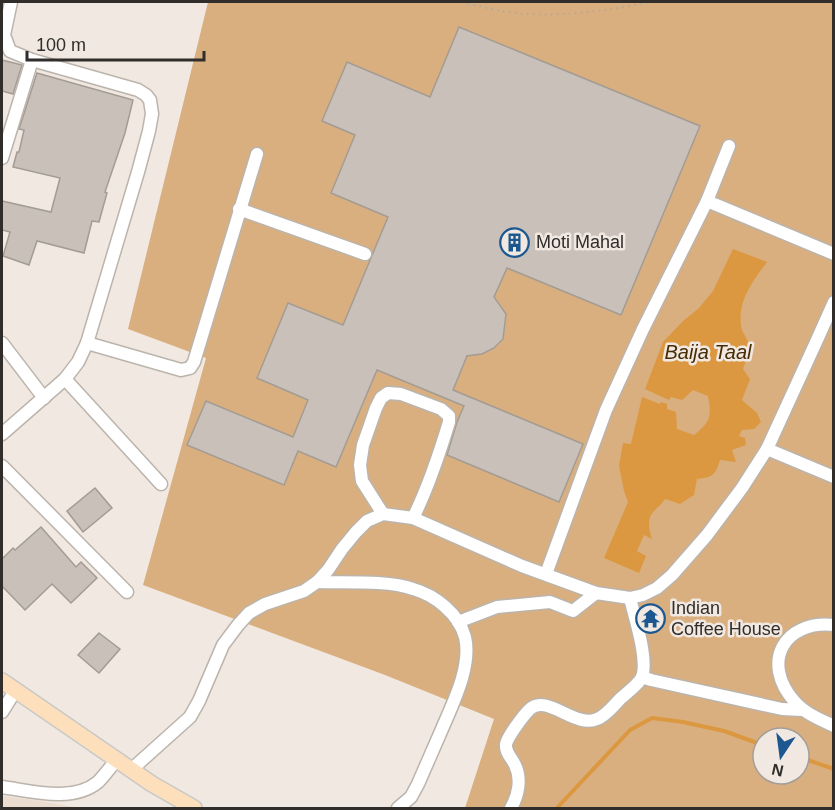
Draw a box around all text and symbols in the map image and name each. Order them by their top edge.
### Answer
scale bar [27,24,204,62]
text: 100 m [36,35,86,55]
building icon: Moti Mahal [499,226,531,258]
place label: Moti Mahal [536,232,624,252]
water label: Baija Taal [664,341,752,363]
place label: Indian Coffee House [671,598,781,639]
temple icon: Indian Coffee House [634,602,666,634]
north arrow [751,726,811,786]
text: N [770,761,785,780]

